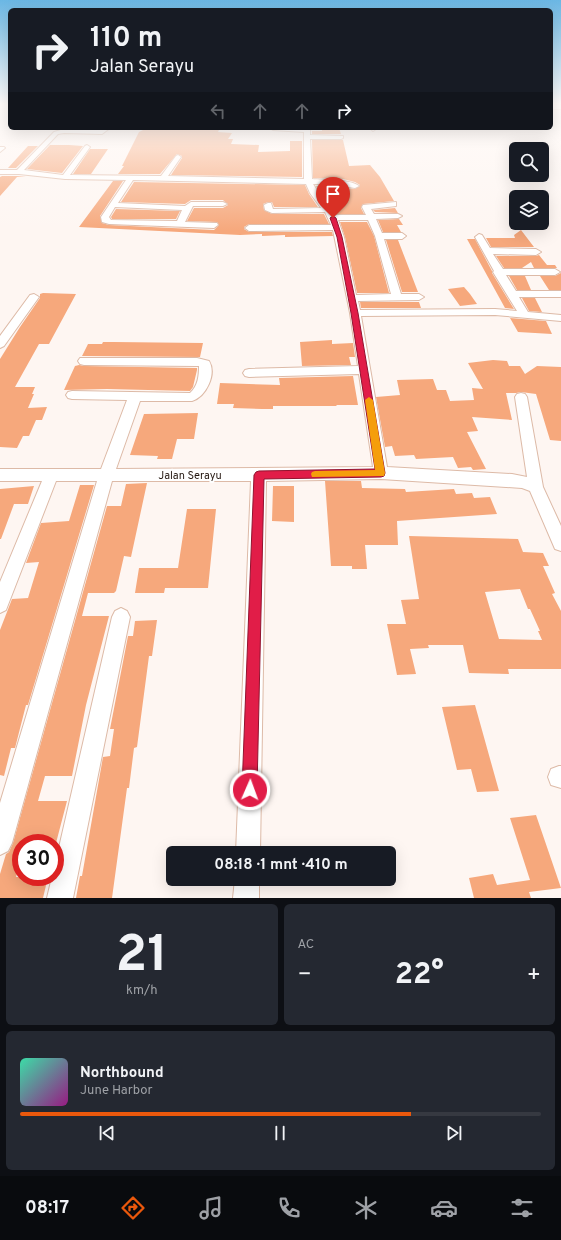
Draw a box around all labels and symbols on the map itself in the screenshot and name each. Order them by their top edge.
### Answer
pin [316,177,350,218]
street label: Jalan Serayu [158,469,222,483]
position arrow [229,769,271,811]
speed limit sign: 30 [12,834,64,886]

